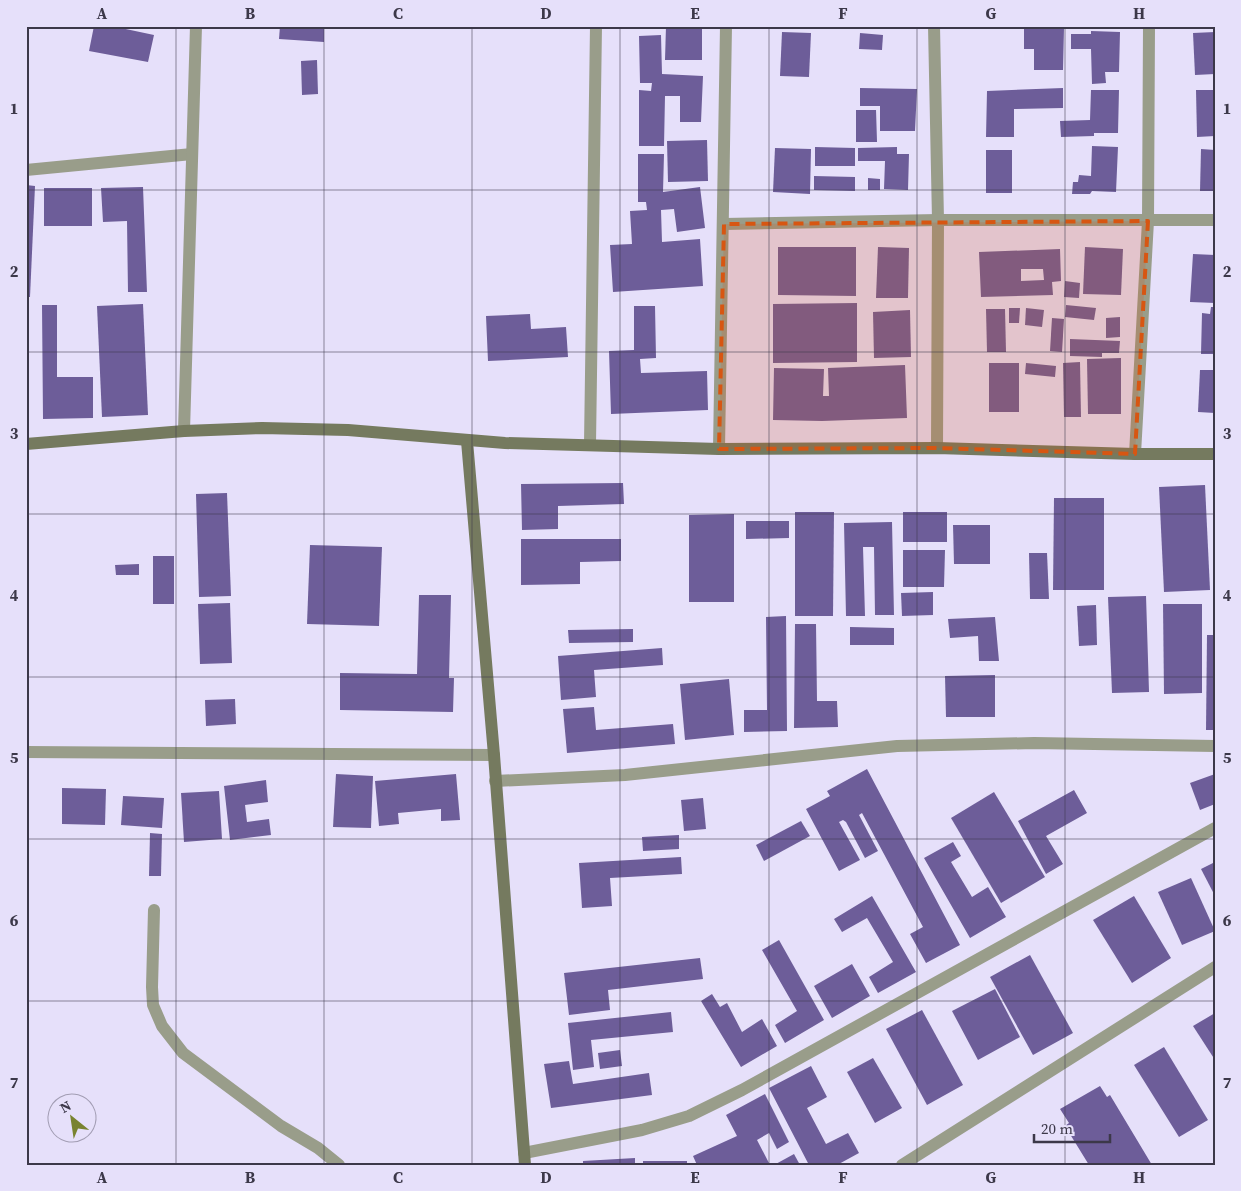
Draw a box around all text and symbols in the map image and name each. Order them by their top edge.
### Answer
text: A [97,2,108,24]
text: B [245,2,256,24]
text: C [393,2,403,24]
text: D [540,2,552,24]
text: E [690,2,700,24]
text: F [838,2,848,24]
text: G [986,2,997,24]
text: H [1133,2,1145,24]
text: 1 [10,97,18,119]
text: 1 [1223,97,1231,119]
text: 2 [10,260,19,282]
text: 2 [1223,260,1232,282]
text: 3 [10,422,19,444]
text: 3 [1223,422,1232,444]
text: 4 [10,584,19,606]
text: 4 [1223,584,1232,606]
text: 5 [10,746,19,768]
text: 5 [1223,746,1232,768]
text: 6 [10,909,19,931]
text: 6 [1223,909,1232,931]
text: 7 [10,1071,19,1093]
text: 7 [1223,1071,1232,1093]
north arrow [48,1094,98,1144]
text: N [56,1096,75,1118]
scale bar [1034,1111,1110,1143]
text: 20 m [1041,1118,1073,1139]
text: A [97,1166,108,1188]
text: B [245,1166,256,1188]
text: C [393,1166,403,1188]
text: D [540,1166,552,1188]
text: E [690,1166,700,1188]
text: F [838,1166,848,1188]
text: G [986,1166,997,1188]
text: H [1133,1166,1145,1188]

